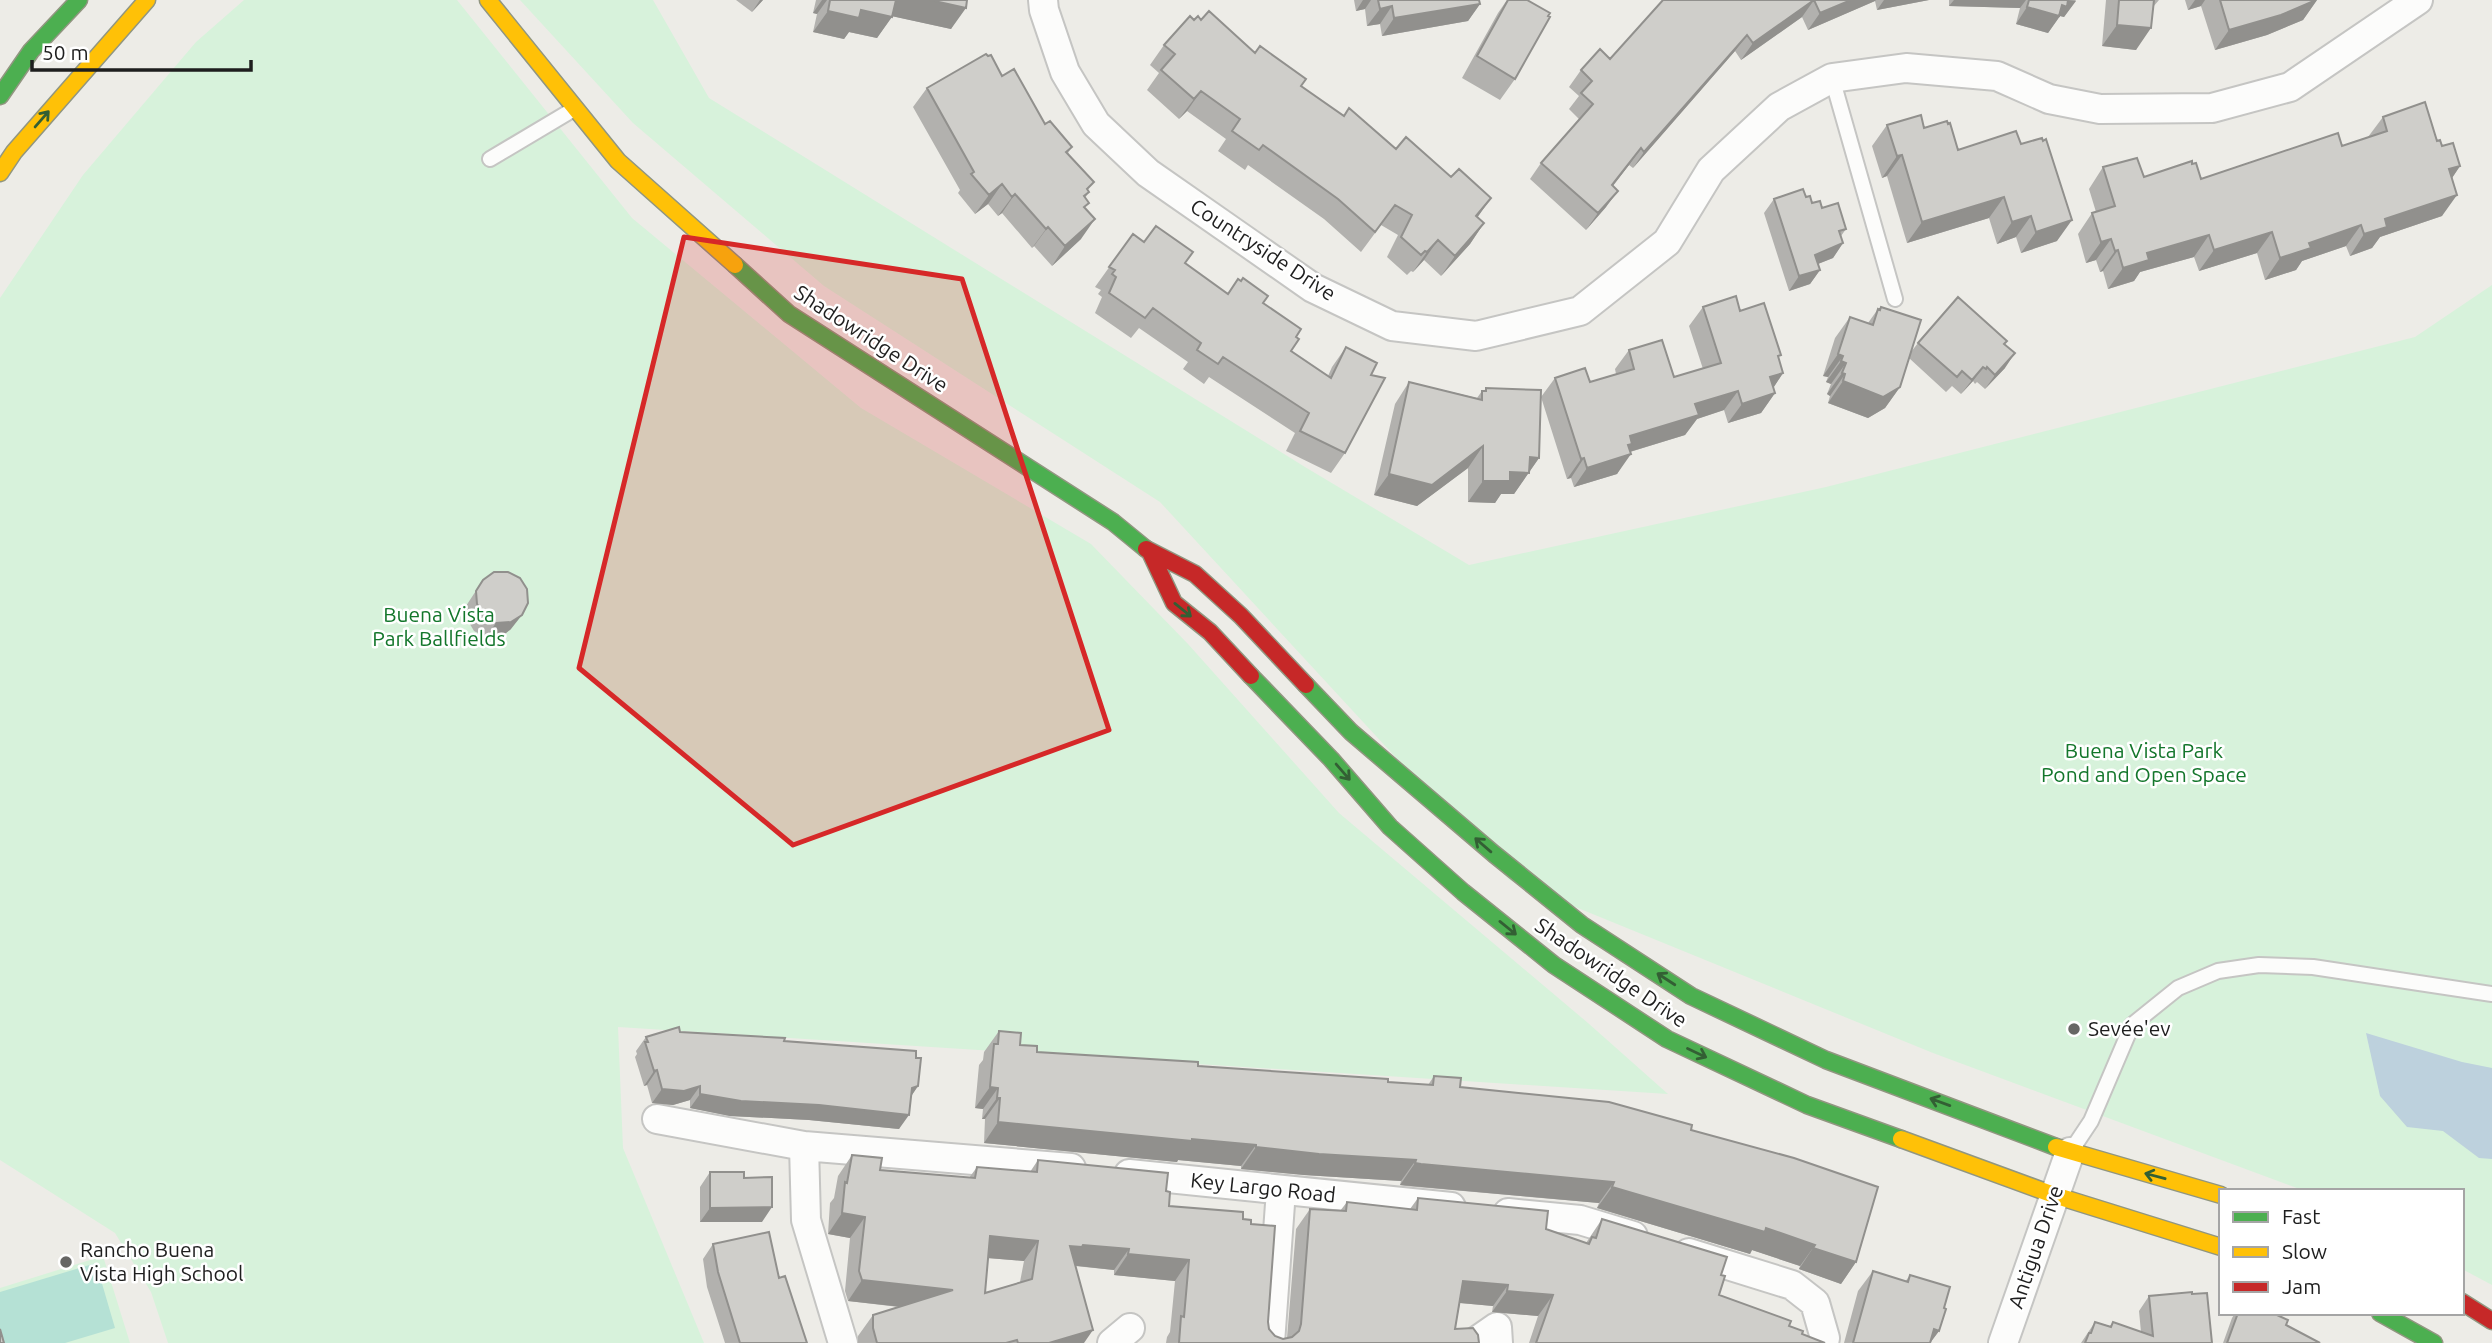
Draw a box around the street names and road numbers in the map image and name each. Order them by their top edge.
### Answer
street label: Countryside Drive [1186,193,1341,305]
street label: Shadowridge Drive [790,280,953,397]
street label: Shadowridge Drive [1531,912,1692,1032]
street label: Key Largo Road [1189,1167,1337,1207]
street label: Antigua Drive [2003,1182,2067,1311]

